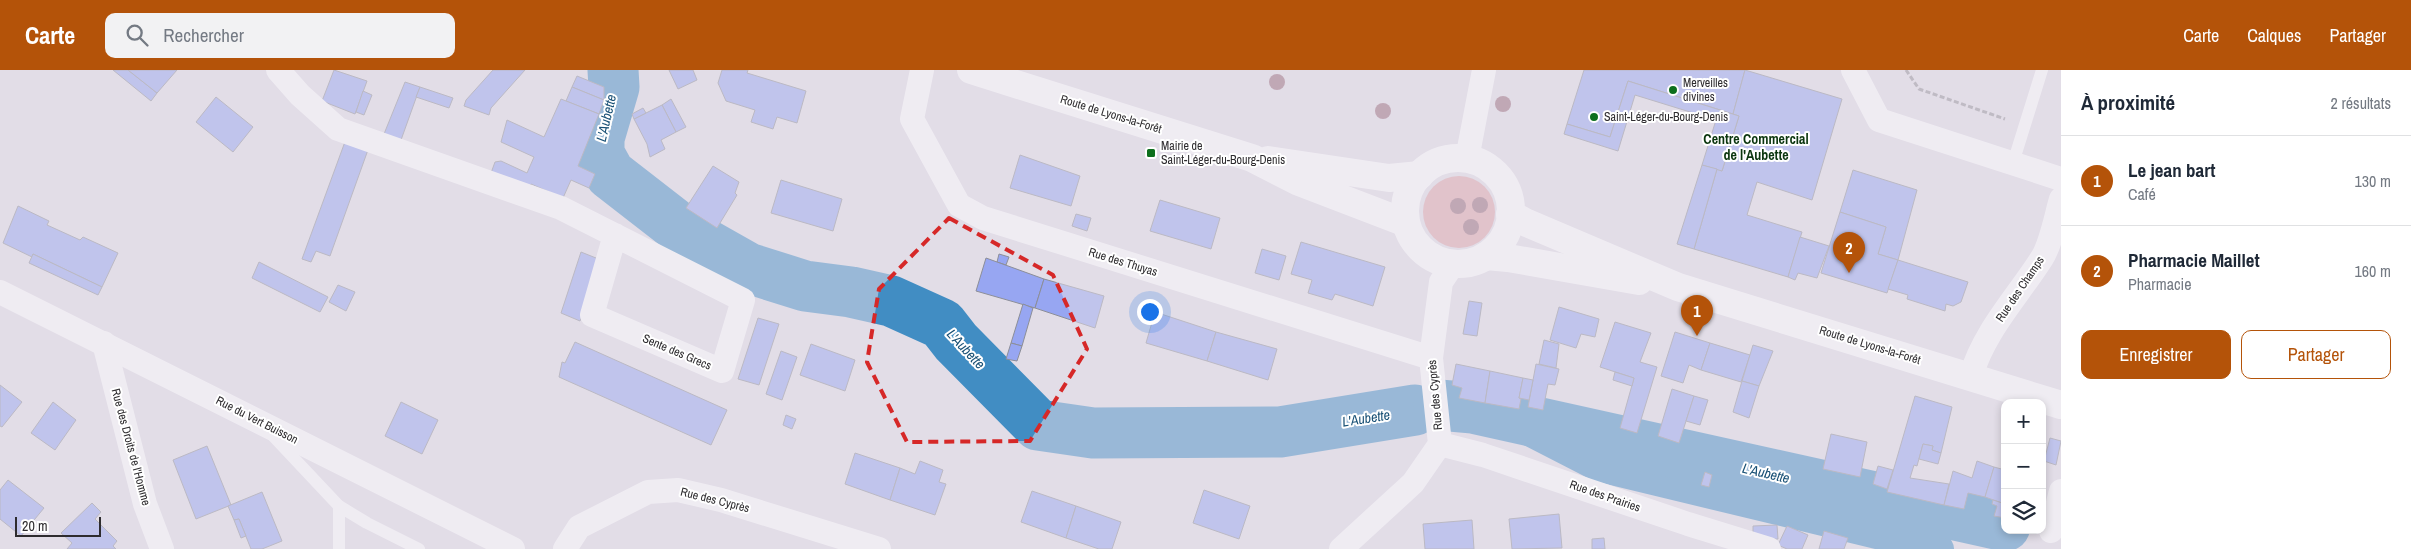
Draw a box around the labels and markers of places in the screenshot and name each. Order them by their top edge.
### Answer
place label: Merveilles divines [1683,75,1728,105]
marker: Merveilles divines [1667,84,1679,96]
place label: Saint-Léger-du-Bourg-Denis [1604,109,1728,125]
marker: Saint-Léger-du-Bourg-Denis [1588,111,1600,123]
place label: Mairie de Saint-Léger-du-Bourg-Denis [1161,138,1285,168]
marker: Mairie de Saint-Léger-du-Bourg-Denis [1145,147,1157,159]
pin: 2 [1833,232,1865,273]
pin: 1 [1681,295,1713,336]

